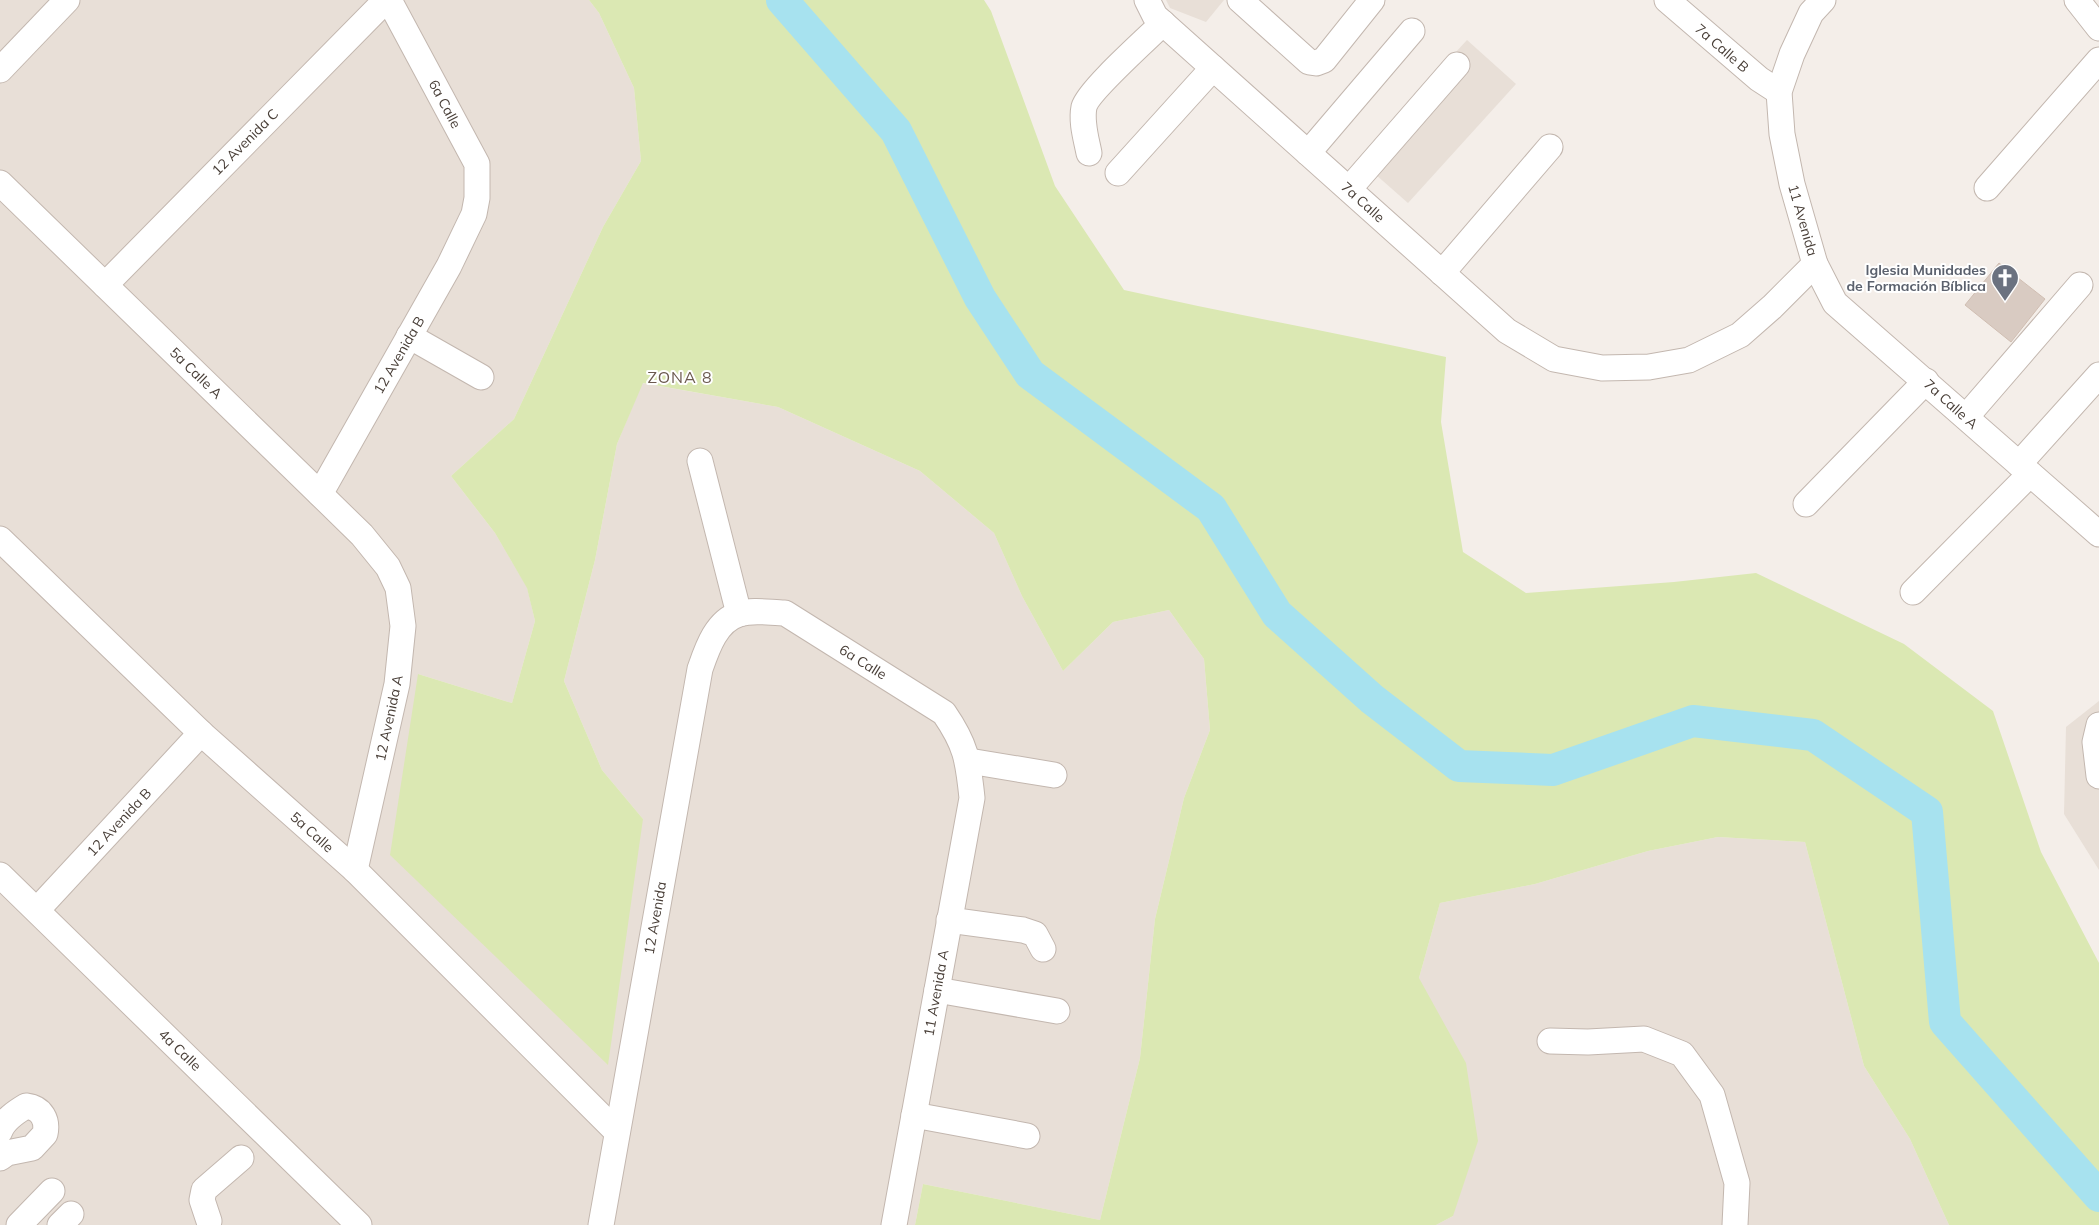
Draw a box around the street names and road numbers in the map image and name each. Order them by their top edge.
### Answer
street label: 7a Calle B [1691,20,1753,76]
street label: 6a Calle [425,77,465,131]
street label: 12 Avenida C [208,105,282,179]
street label: 7a Calle [1337,178,1389,226]
street label: 11 Avenida [1784,182,1822,258]
street label: 12 Avenida B [369,313,429,397]
street label: 5a Calle A [166,343,227,403]
street label: 7a Calle A [1920,375,1982,433]
street label: 6a Calle [836,640,890,684]
street label: 12 Avenida A [371,673,407,763]
street label: 12 Avenida B [83,784,155,860]
street label: 5a Calle [286,808,338,856]
street label: 12 Avenida [640,880,670,956]
street label: 11 Avenida A [920,948,953,1038]
street label: 4a Calle [155,1025,205,1075]

